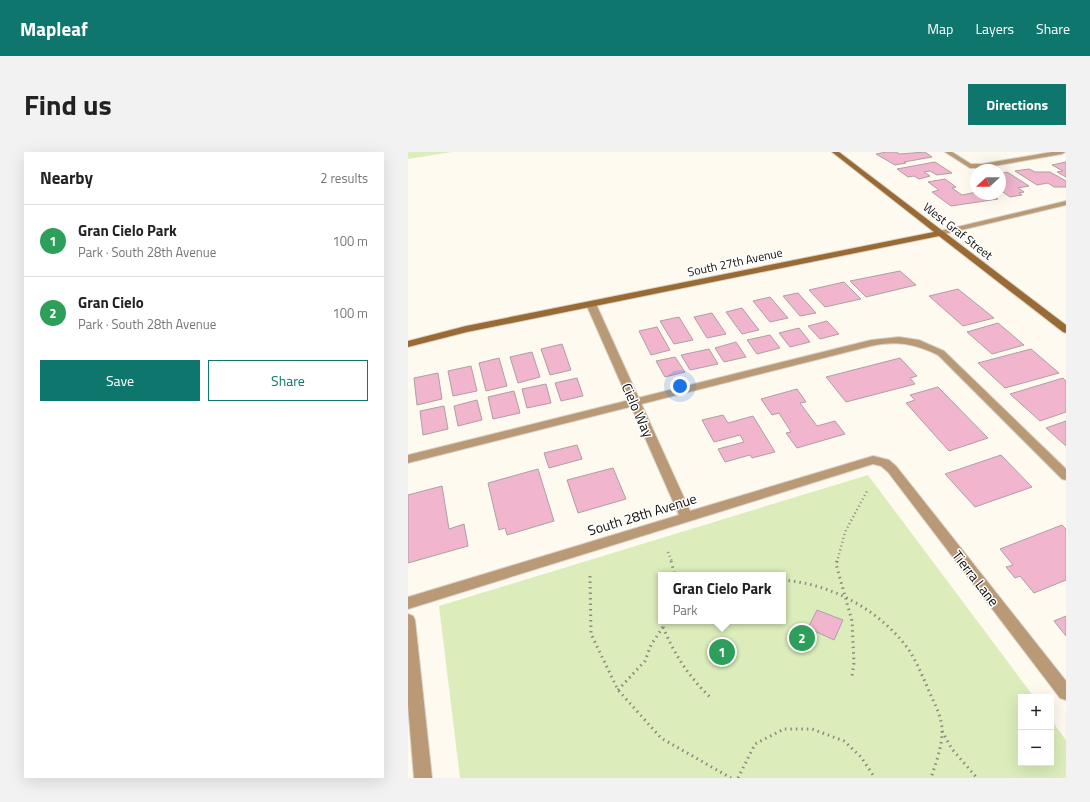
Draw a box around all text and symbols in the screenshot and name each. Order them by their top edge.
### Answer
text: Mapleaf [20,14,88,43]
text: Map [927,18,953,39]
text: Layers [975,18,1014,39]
text: Share [1036,18,1070,39]
text: Find us [24,83,112,126]
button: Directions [968,84,1066,125]
north arrow [970,164,1006,200]
text: Nearby [40,165,93,191]
text: 2 results [320,168,368,188]
street label: West Graf Street [919,198,998,265]
text: Gran Cielo Park [78,219,177,242]
text: 1 [49,231,57,251]
text: 100 m [332,231,368,251]
text: Park · South 28th Avenue [78,242,216,262]
street label: South 27th Avenue [686,243,784,281]
text: Gran Cielo [78,291,144,314]
text: 2 [49,303,57,323]
text: 100 m [332,303,368,323]
text: Park · South 28th Avenue [78,314,216,334]
button: Save [40,360,200,401]
button: Share [208,360,368,401]
your location [670,376,690,396]
street label: Cielo Way [617,380,659,441]
street label: South 28th Avenue [585,487,699,541]
street label: Tierra Lane [948,546,1004,610]
popup [658,572,786,624]
text: Gran Cielo Park [673,577,771,600]
text: Park [673,600,698,620]
pin: 2 [789,623,815,653]
pin: 1 [709,637,735,667]
map controls [1018,694,1054,766]
button: + [1018,694,1054,730]
button: − [1018,730,1054,766]

